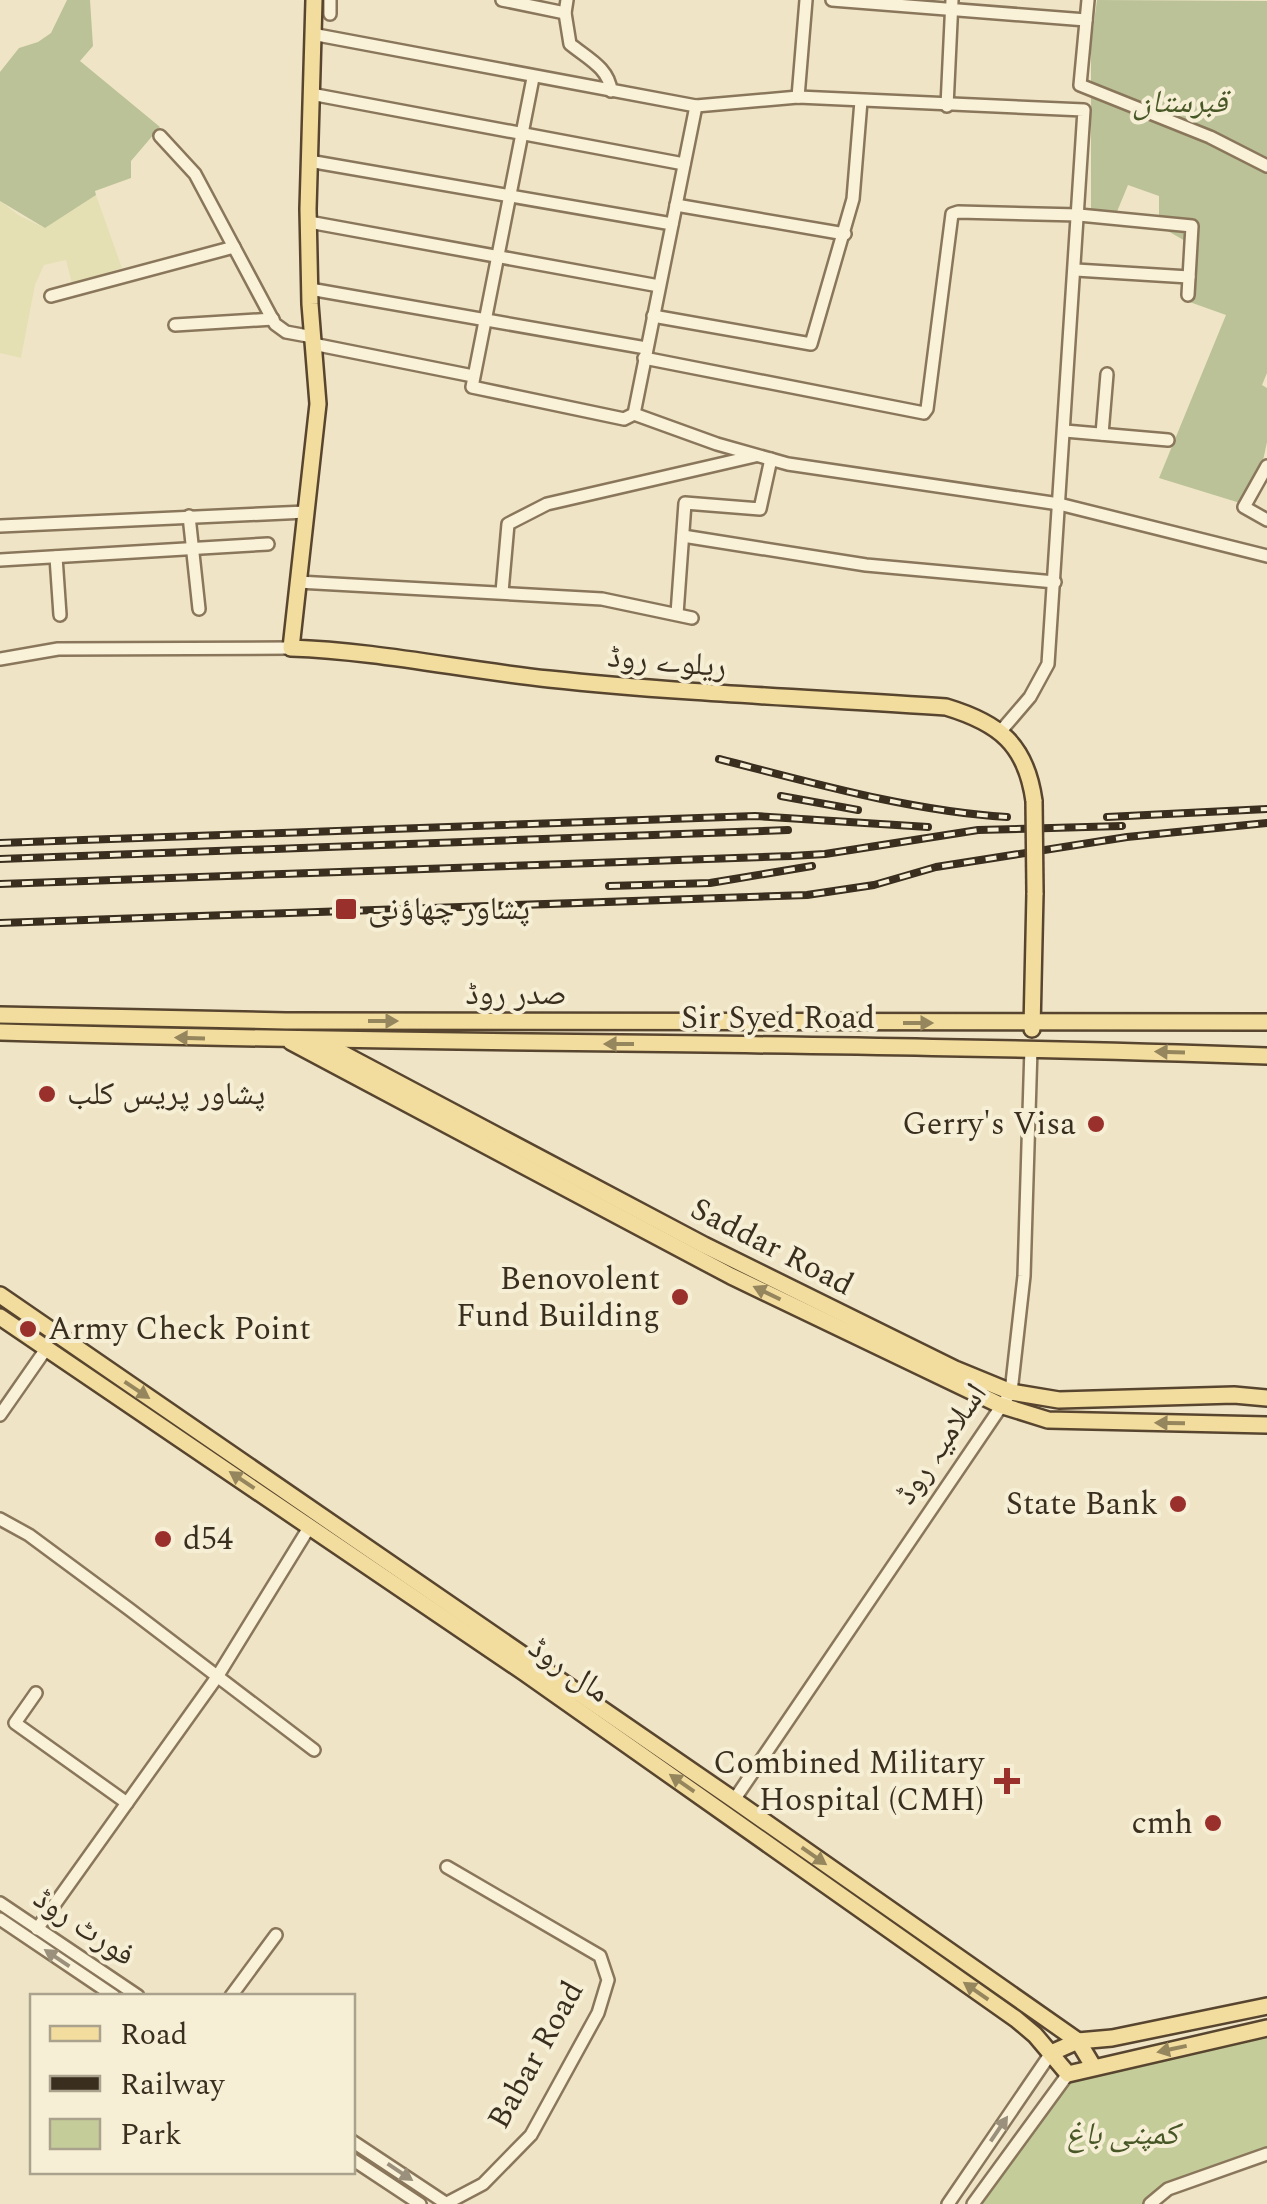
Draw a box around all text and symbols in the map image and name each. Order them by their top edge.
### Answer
park label: قبرستان [1132,78,1232,127]
street label: ریلوے روڈ [605,632,729,692]
place label: پشاور چھاؤنی [368,885,530,934]
marker: پشاور چھاؤنی [333,896,359,922]
street label: صدر روڈ [465,970,567,1019]
street label: Sir Syed Road [681,994,875,1043]
one-way arrow [368,1013,400,1029]
one-way arrow [903,1015,935,1031]
one-way arrow [174,1029,206,1045]
one-way arrow [602,1036,634,1052]
one-way arrow [1153,1044,1185,1060]
place label: پشاور پریس کلب [67,1070,265,1119]
marker: پشاور پریس کلب [36,1083,58,1105]
place label: Gerry's Visa [902,1100,1076,1149]
marker: Gerry's Visa [1085,1113,1107,1135]
street label: Saddar Road [682,1185,862,1309]
place label: Benovolent Fund Building [456,1255,660,1341]
one-way arrow [752,1285,781,1302]
marker: Benovolent Fund Building [669,1286,691,1308]
place label: Army Check Point [48,1305,311,1354]
marker: Army Check Point [17,1318,39,1340]
street label: اسلامیہ روڈ [882,1373,1000,1515]
one-way arrow [123,1380,150,1399]
one-way arrow [1153,1414,1185,1430]
one-way arrow [228,1471,255,1490]
place label: State Bank [1006,1480,1158,1529]
marker: State Bank [1167,1493,1189,1515]
place label: d54 [183,1515,233,1564]
marker: d54 [152,1528,174,1550]
street label: مال روڈ [518,1624,620,1716]
place label: Combined Military Hospital (CMH) [713,1739,986,1825]
marker: Combined Military Hospital (CMH) [994,1768,1020,1794]
one-way arrow [669,1774,696,1793]
place label: cmh [1132,1799,1193,1848]
marker: cmh [1202,1812,1224,1834]
one-way arrow [800,1845,827,1865]
street label: فورٹ روڈ [23,1875,145,1979]
one-way arrow [43,1949,70,1968]
street label: Babar Road [475,1972,597,2138]
one-way arrow [963,1982,990,2001]
legend [30,1994,355,2174]
text: Road [120,2012,188,2058]
one-way arrow [1156,2042,1187,2057]
text: Railway [120,2062,226,2108]
park label: کمپنی باغ [1065,2110,1183,2159]
text: Park [120,2112,182,2158]
one-way arrow [990,2115,1008,2142]
one-way arrow [386,2163,413,2181]

